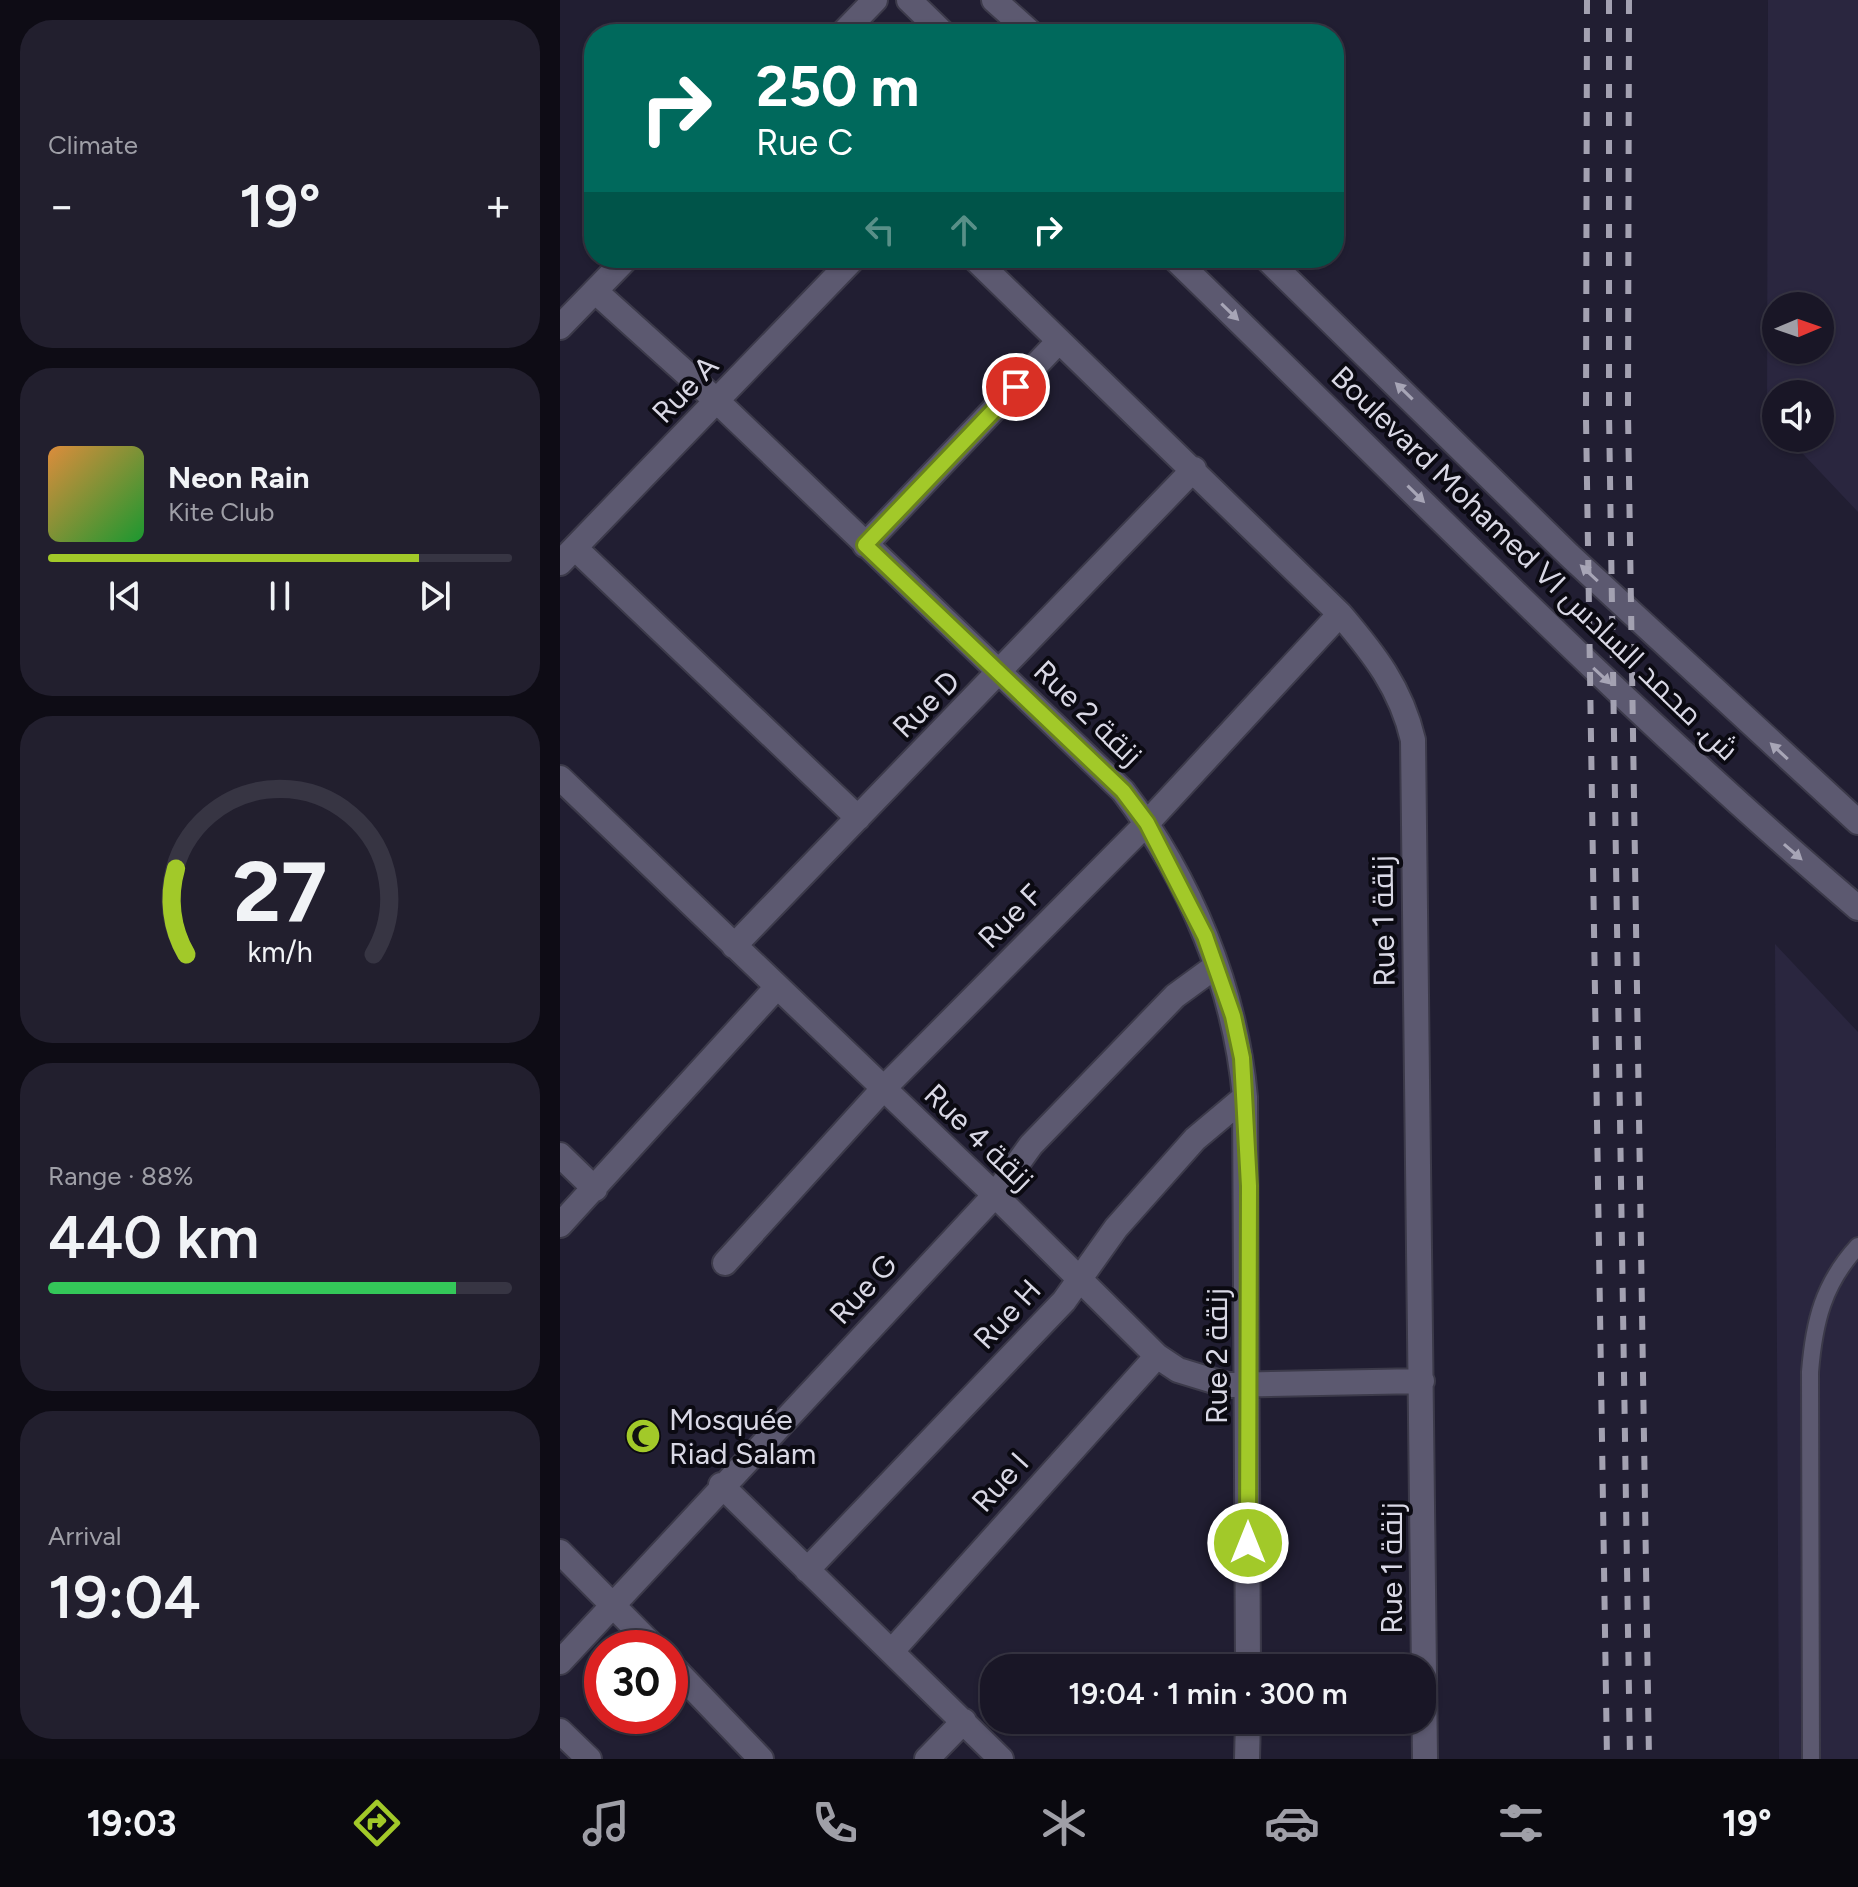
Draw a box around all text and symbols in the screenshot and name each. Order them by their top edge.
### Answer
text: 250 m [756,53,919,120]
icon: right [624,56,728,160]
text: Rue C [756,121,853,164]
text: Climate [48,129,138,161]
text: 19° [239,170,321,242]
text: − [48,179,75,232]
text: + [485,179,512,232]
icon: left [858,208,902,252]
icon: ahead [942,208,986,252]
icon: right [1026,208,1070,252]
north arrow [1762,292,1834,364]
map controls [1762,292,1834,452]
one-way arrow [1220,303,1239,321]
street label: Rue A [644,347,726,430]
pin [982,353,1050,421]
street label: Boulevard Mohamed VI ش. محمد السادس [1324,358,1746,768]
icon: arrive [994,365,1038,409]
button: sound [1762,380,1834,452]
one-way arrow [1395,382,1414,401]
text: Neon Rain [168,459,310,496]
one-way arrow [1406,484,1425,502]
text: Kite Club [168,496,274,528]
one-way arrow [1580,565,1599,583]
icon: previous [103,574,147,618]
icon: pause [258,574,302,618]
icon: next [413,574,457,618]
street label: Rue 2 زنقة [1026,652,1150,774]
street label: Rue D [885,663,967,745]
one-way arrow [1592,666,1611,684]
one-way arrow [1770,742,1789,761]
text: 27 [233,842,327,942]
one-way arrow [1782,843,1802,860]
street label: Rue 1 زنقة [1363,855,1403,987]
street label: Rue F [970,876,1050,956]
text: km/h [247,936,313,970]
street label: Rue 4 زنقة [917,1076,1041,1198]
text: Range · 88% [48,1160,193,1192]
text: 440 km [48,1201,259,1273]
street label: Rue G [821,1246,905,1332]
street label: Rue H [966,1271,1048,1357]
street label: Rue 2 زنقة [1198,1288,1235,1424]
place label: Mosquée Riad Salam [669,1401,816,1472]
mosque icon: Mosquée Riad Salam [624,1417,662,1455]
street label: Rue I [964,1445,1036,1519]
position arrow [1206,1501,1290,1585]
street label: Rue 1 زنقة [1373,1502,1410,1634]
text: Arrival [48,1520,121,1552]
text: 19:04 [48,1561,201,1633]
speed limit sign: 30 [584,1630,688,1734]
text: 19:04 · 1 min · 300 m [1068,1675,1348,1712]
icon: directions [349,1795,405,1851]
icon: music [578,1795,634,1851]
icon: phone [807,1795,863,1851]
icon: climate [1036,1795,1092,1851]
icon: car [1264,1795,1320,1851]
icon: filters [1493,1795,1549,1851]
text: 19:03 [86,1802,177,1845]
text: 19° [1722,1802,1772,1845]

